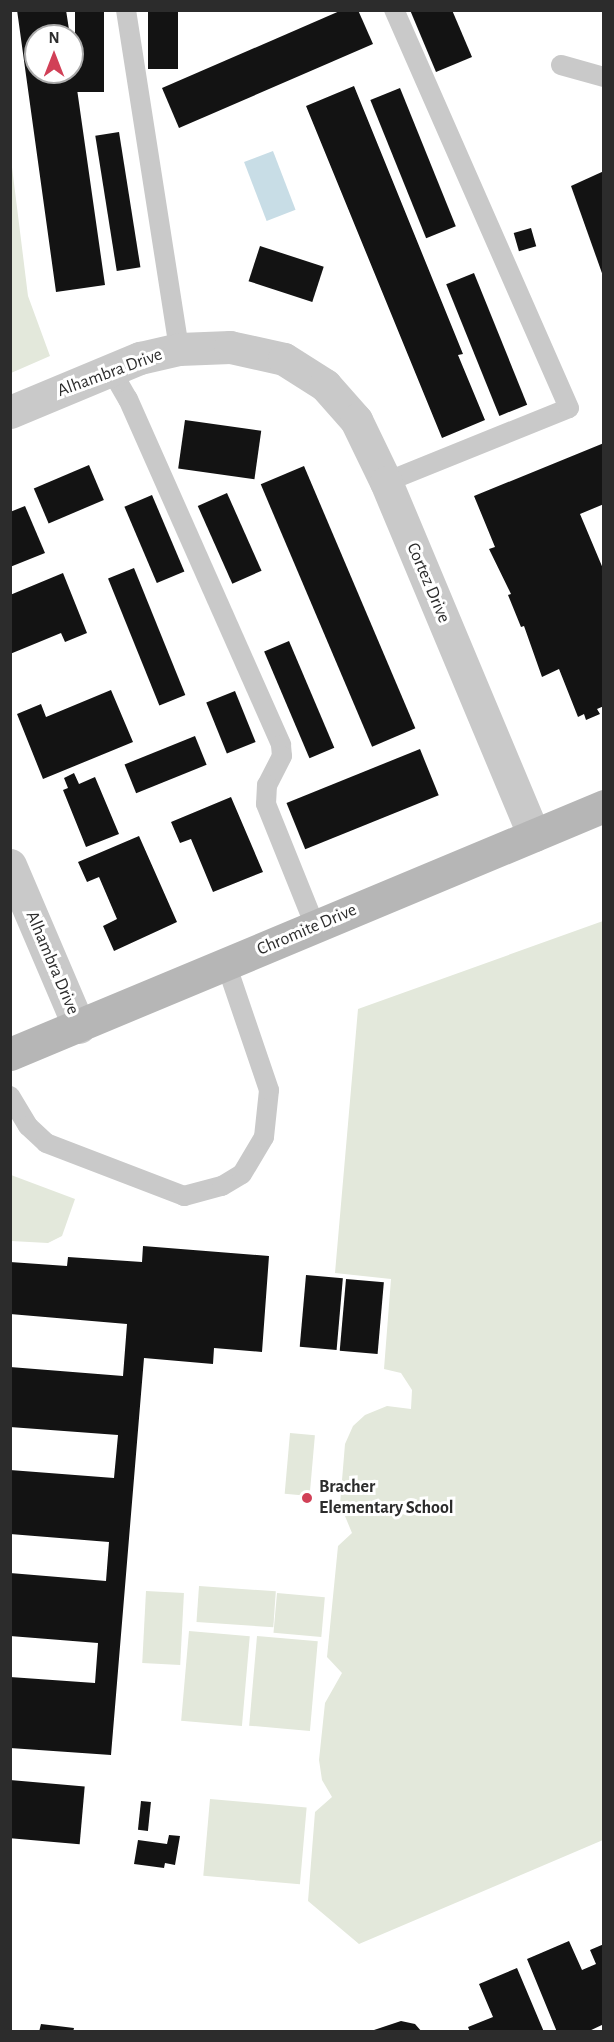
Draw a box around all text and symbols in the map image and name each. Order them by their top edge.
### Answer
north arrow [24,24,84,84]
text: N [48,30,60,46]
street label: Alhambra Drive [55,344,165,402]
street label: Cortez Drive [401,540,455,626]
street label: Chromite Drive [254,899,360,961]
street label: Alhambra Drive [21,908,83,1018]
place label: Bracher Elementary School [319,1477,454,1520]
marker: Bracher Elementary School [300,1491,314,1505]

